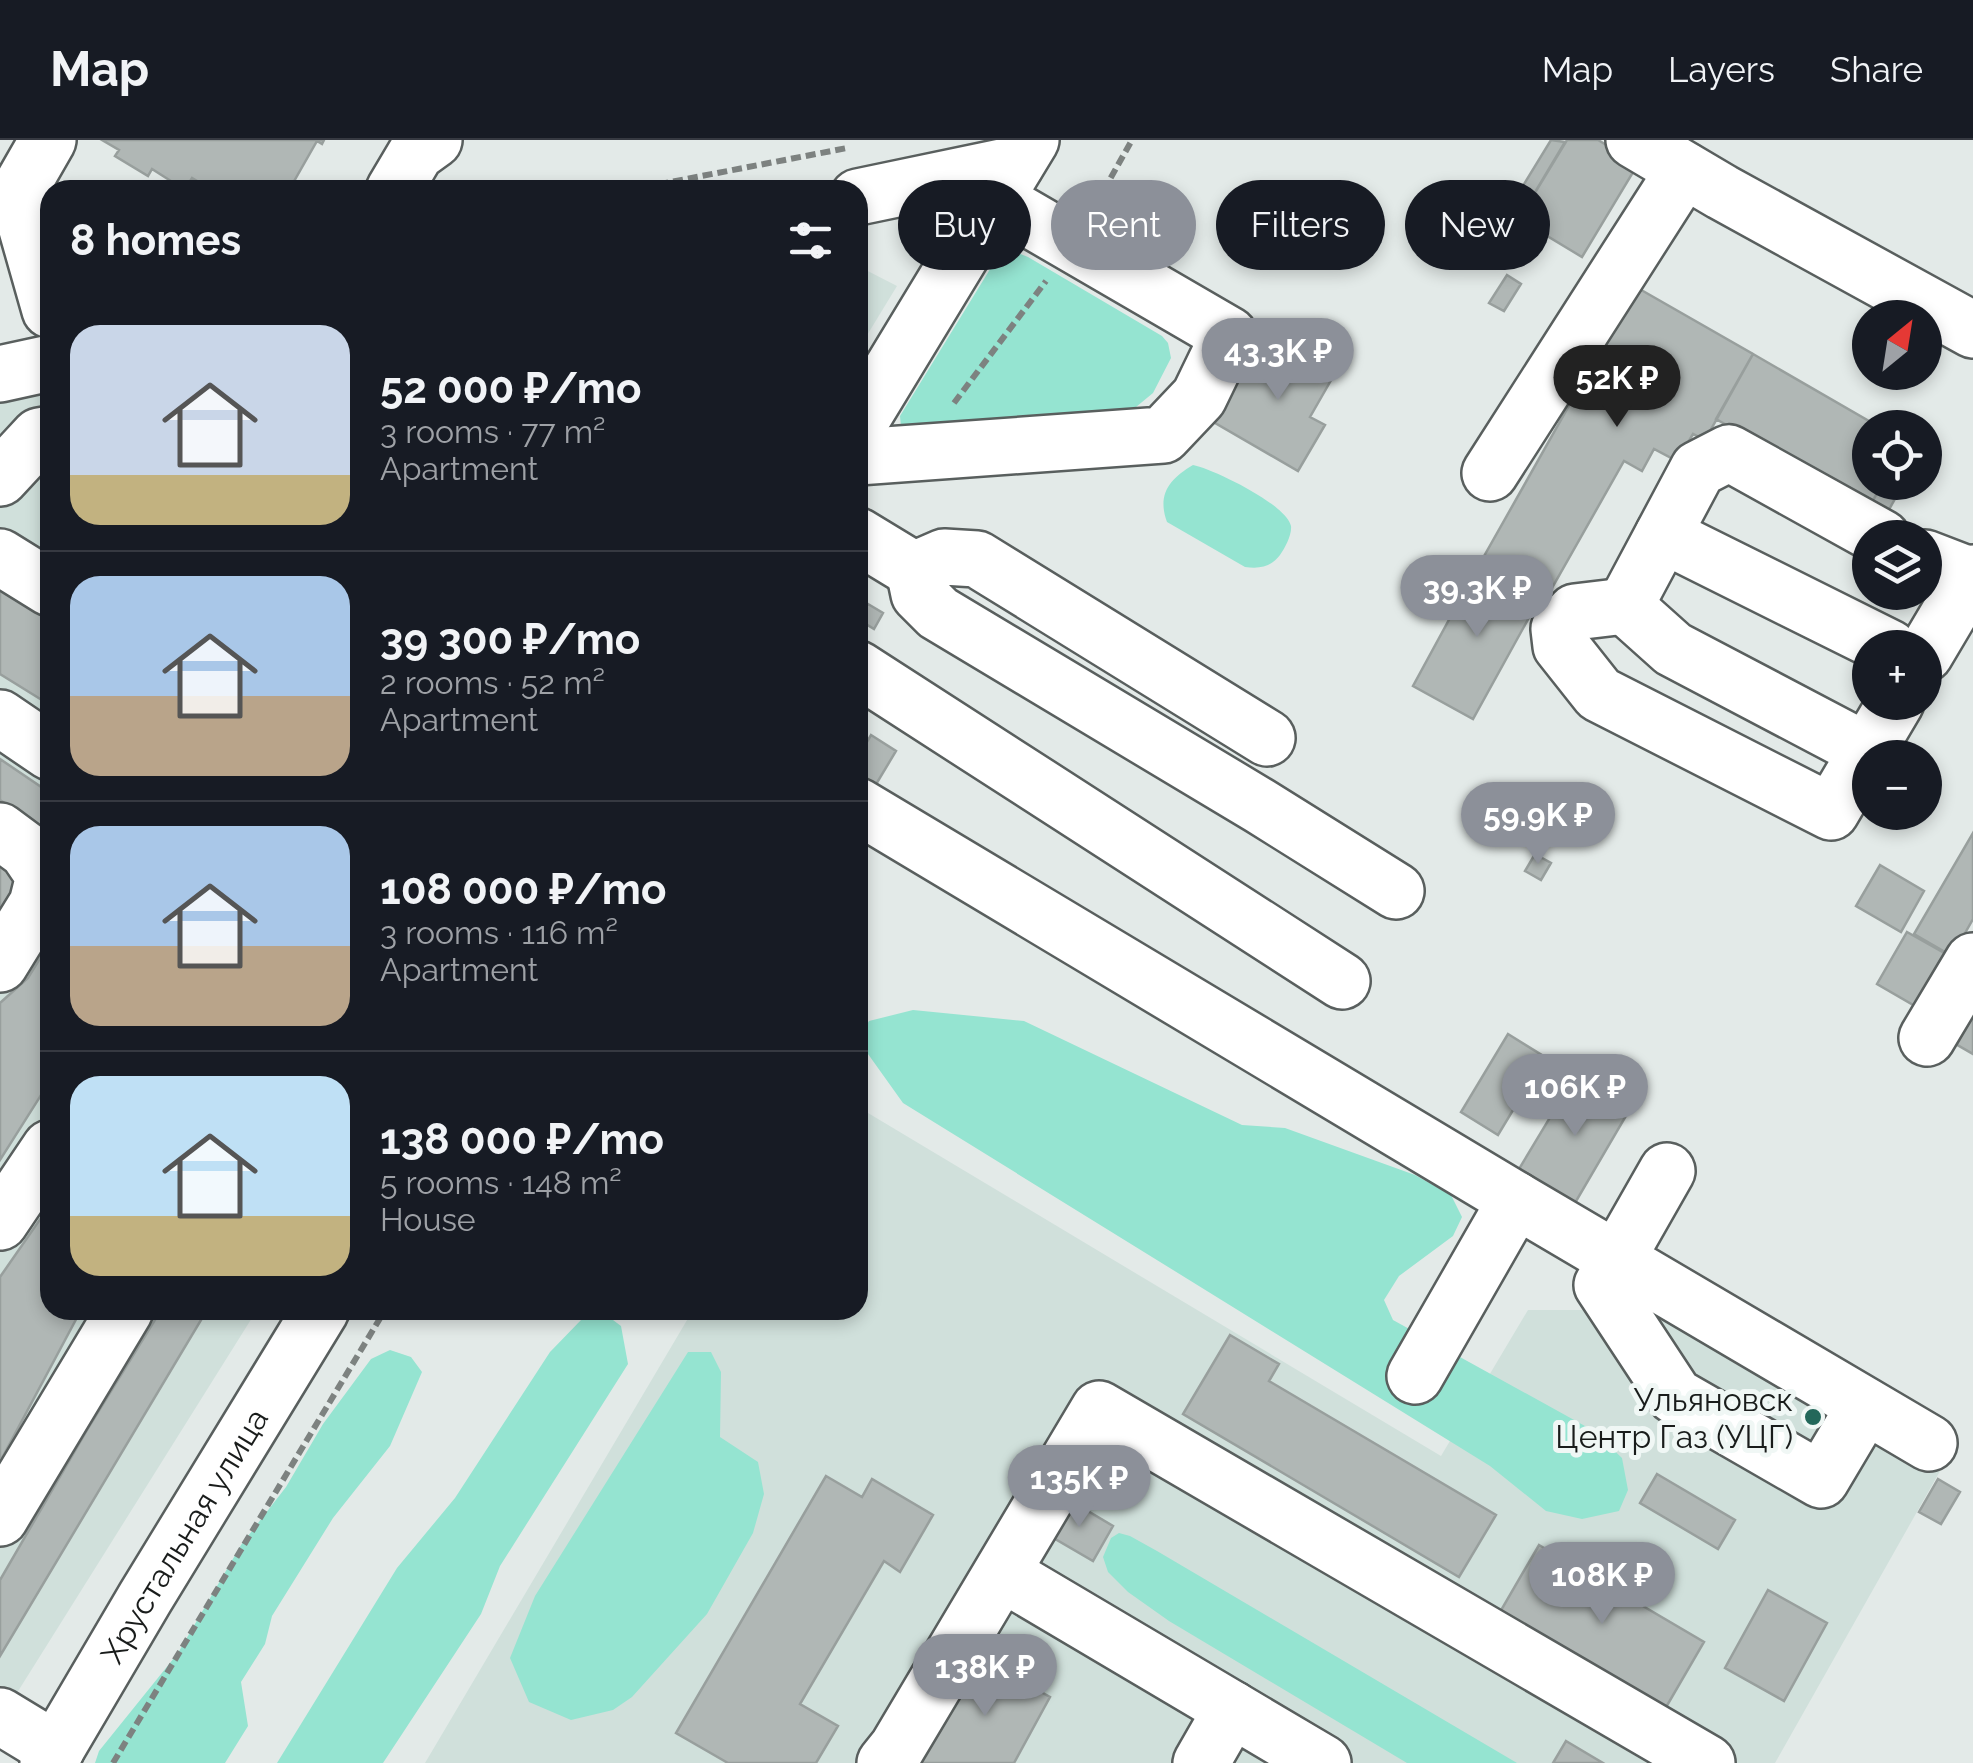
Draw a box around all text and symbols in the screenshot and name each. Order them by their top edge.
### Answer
text: Map [50,41,149,97]
text: Map [1542,49,1613,90]
text: Layers [1668,49,1775,90]
text: Share [1830,49,1923,90]
chip: Buy [898,180,1031,270]
chip: Rent [1051,180,1196,270]
chip: Filters [1216,180,1385,270]
chip: New [1405,180,1550,270]
icon: filters [783,213,838,268]
text: 8 homes [70,216,241,265]
north arrow [1852,300,1942,390]
map controls [1852,300,1942,830]
pin: 43.3K ₽ [1186,318,1370,403]
text: 43.3K ₽ [1224,332,1332,369]
pin: 52K ₽ [1547,345,1687,430]
text: 52K ₽ [1575,359,1659,396]
text: 52 000 ₽/mo [380,364,641,413]
icon: home [150,365,270,485]
button: locate [1852,410,1942,500]
text: 3 rooms · 77 m² [380,413,606,450]
text: Apartment [380,450,538,487]
button: layers [1852,520,1942,610]
pin: 39.3K ₽ [1385,555,1569,640]
text: 39.3K ₽ [1422,569,1532,606]
text: 39 300 ₽/mo [380,615,640,664]
icon: home [150,616,270,736]
button: + [1852,630,1942,720]
text: 2 rooms · 52 m² [380,664,605,701]
text: Apartment [380,701,538,738]
button: − [1852,740,1942,830]
pin: 59.9K ₽ [1446,782,1630,867]
text: 59.9K ₽ [1483,796,1593,833]
text: 108 000 ₽/mo [380,865,666,914]
icon: home [150,866,270,986]
text: 3 rooms · 116 m² [380,914,618,951]
text: Apartment [380,951,538,988]
pin: 106K ₽ [1494,1054,1656,1139]
text: 106K ₽ [1524,1068,1626,1105]
text: 138 000 ₽/mo [380,1115,664,1164]
icon: home [150,1116,270,1236]
text: 5 rooms · 148 m² [380,1164,622,1201]
text: House [380,1201,476,1238]
place label: Ульяновск Центр Газ (УЦГ) [1555,1381,1793,1455]
street label: Хрустальная улица [93,1401,275,1669]
marker: Ульяновск Центр Газ (УЦГ) [1802,1406,1824,1428]
pin: 135K ₽ [998,1445,1160,1530]
text: 135K ₽ [1030,1459,1128,1496]
pin: 108K ₽ [1521,1542,1683,1627]
text: 108K ₽ [1551,1556,1653,1593]
pin: 138K ₽ [904,1634,1066,1719]
text: 138K ₽ [935,1648,1035,1685]

